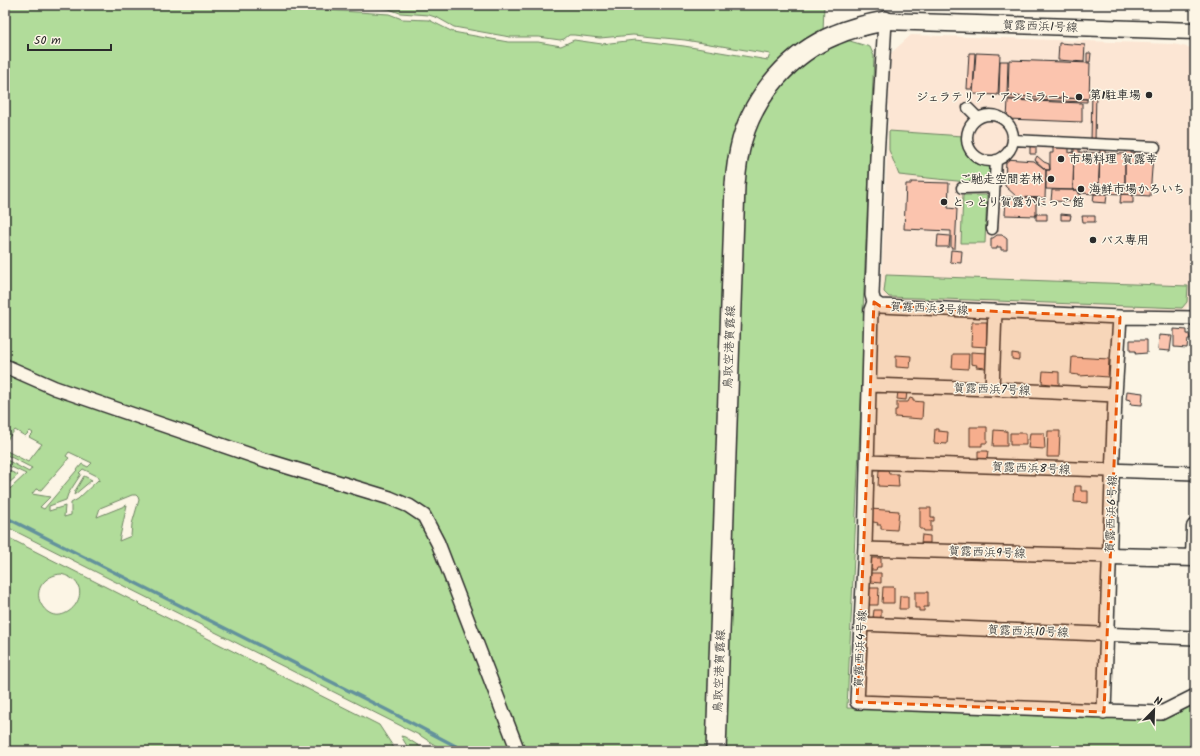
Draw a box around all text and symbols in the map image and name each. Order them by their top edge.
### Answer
street label: 賀露西浜1号線 [1002,16,1078,37]
scale bar [28,26,111,52]
text: 50 m [34,31,61,50]
place label: 第1駐車場 [1089,86,1141,105]
place label: ジェラテリア・アンミラート [916,88,1071,107]
marker: 第1駐車場 [1144,90,1154,100]
marker: ジェラテリア・アンミラート [1074,92,1084,102]
place label: 市場料理 賀露幸 [1069,150,1158,169]
marker: 市場料理 賀露幸 [1056,154,1066,164]
place label: ご馳走空間若林 [959,170,1043,189]
marker: ご馳走空間若林 [1046,174,1056,184]
place label: 海鮮市場かろいち [1089,180,1185,199]
marker: 海鮮市場かろいち [1076,184,1086,194]
place label: とっとり賀露かにっこ館 [952,193,1084,212]
marker: とっとり賀露かにっこ館 [939,197,949,207]
place label: バス専用 [1101,231,1149,250]
marker: バス専用 [1088,235,1098,245]
street label: 賀露西浜3号線 [889,297,969,320]
street label: 鳥取空港賀露線 [719,305,740,389]
street label: 賀露西浜7号線 [953,379,1031,400]
street label: 賀露西浜8号線 [991,458,1071,479]
street label: 賀露西浜6号線 [1101,474,1122,554]
street label: 賀露西浜9号線 [948,542,1026,563]
street label: 賀露西浜4号線 [849,609,872,689]
street label: 賀露西浜10号線 [987,621,1069,642]
street label: 鳥取空港賀露線 [709,629,730,713]
north arrow [1134,690,1174,730]
text: N [1151,692,1164,711]

